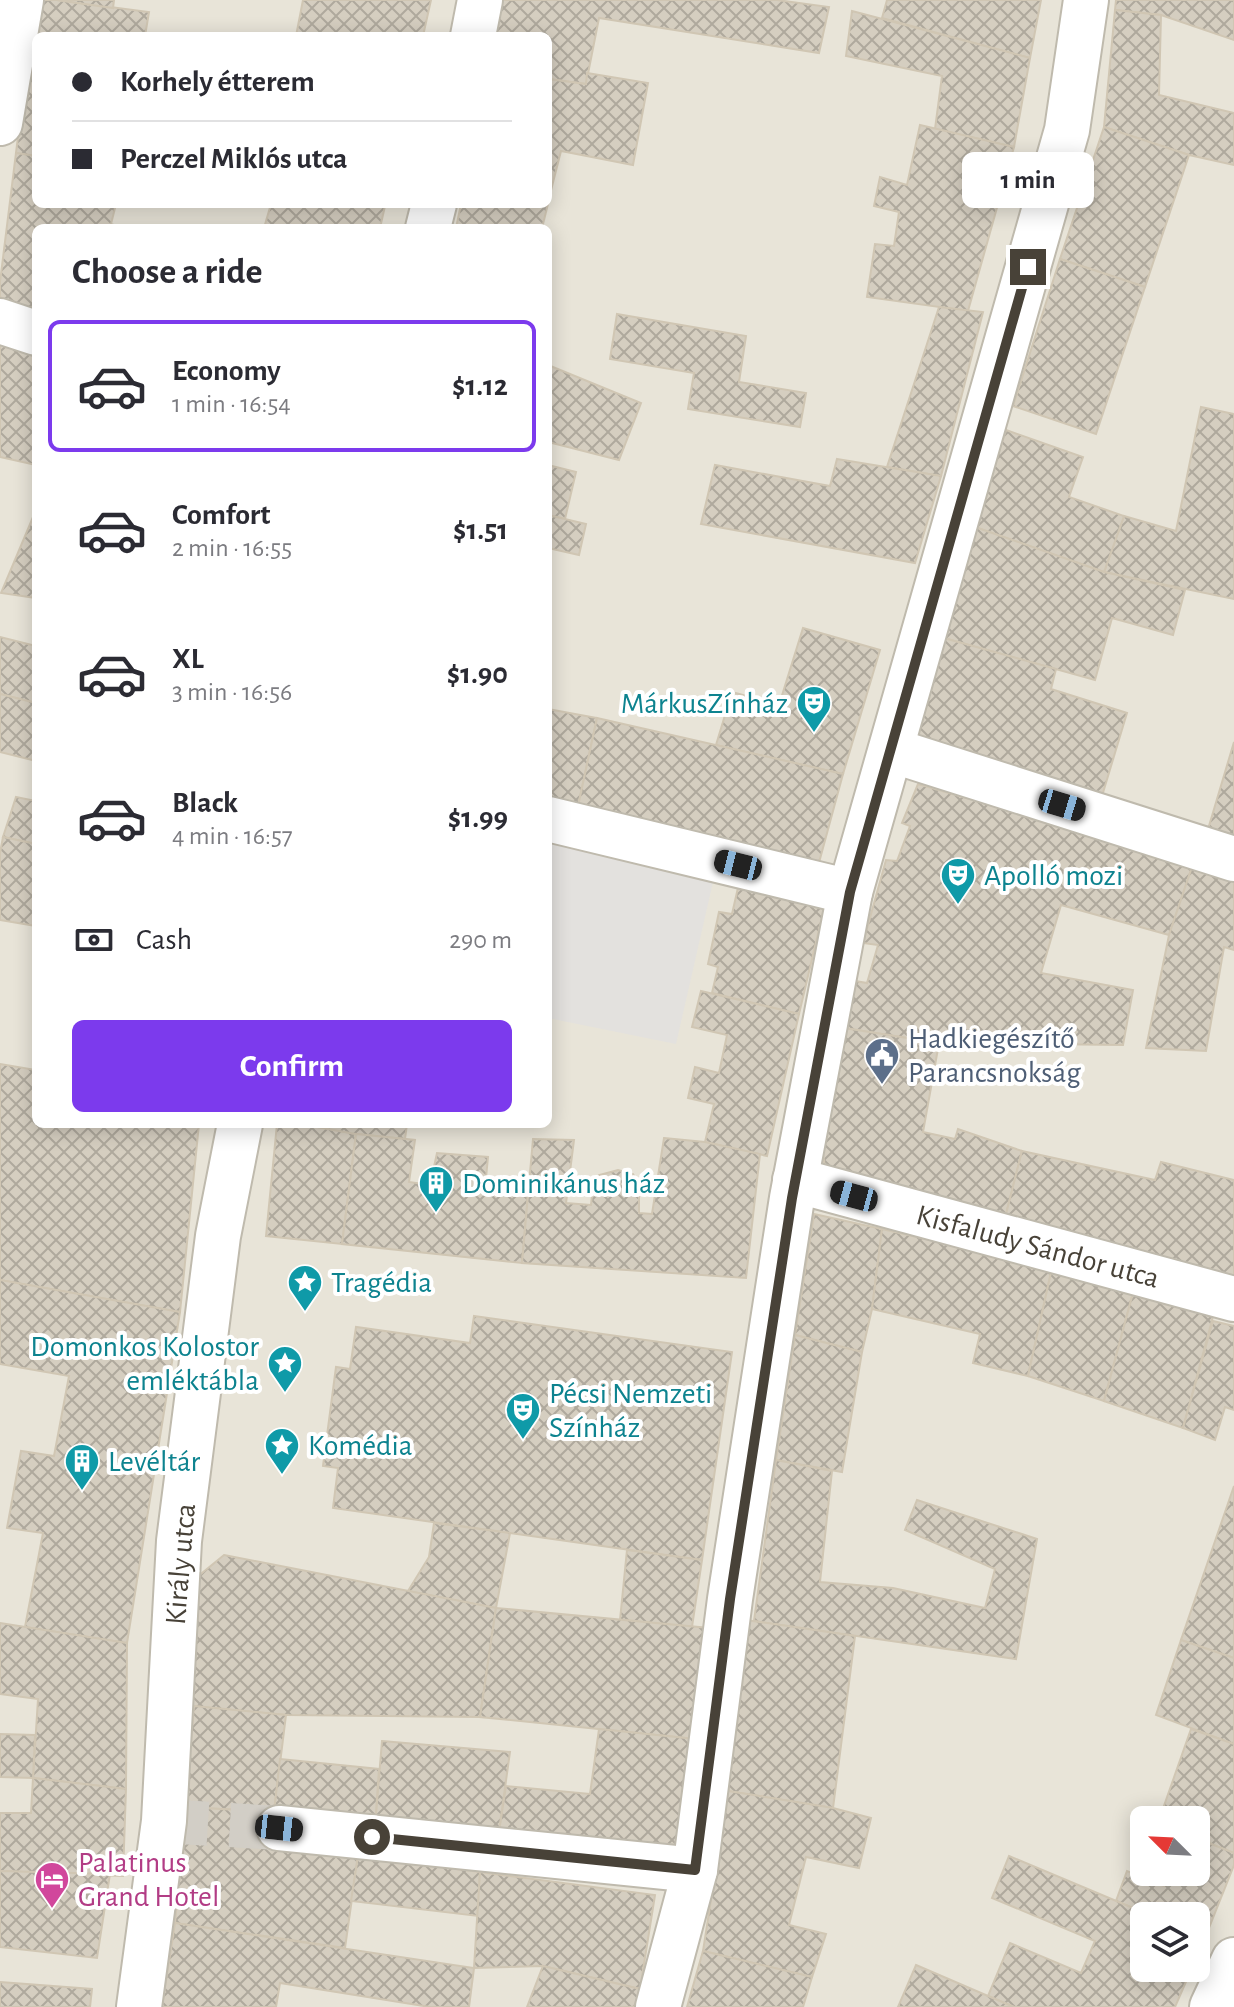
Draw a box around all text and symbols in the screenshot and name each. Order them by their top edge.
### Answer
text: Korhely étterem [120,67,315,97]
text: Perczel Miklós utca [120,144,347,174]
callout: 1 min [962,151,1094,207]
text: 1 min [1001,167,1055,193]
route end [1010,249,1046,285]
text: Choose a ride [72,254,262,290]
icon: car [76,350,148,422]
text: Economy [172,356,281,386]
text: $1.12 [452,371,508,401]
text: 1 min · 16:54 [172,391,291,417]
icon: car [76,494,148,566]
text: Comfort [172,500,271,530]
text: $1.51 [453,515,508,545]
text: 2 min · 16:55 [172,535,292,561]
icon: car [76,638,148,710]
text: XL [172,644,204,674]
text: $1.90 [447,659,508,689]
text: 3 min · 16:56 [172,679,292,705]
theatre icon: MárkusZínház [795,684,833,734]
place label: MárkusZínház [621,689,788,719]
icon: car [76,782,148,854]
car [1036,787,1088,823]
text: Black [172,788,238,818]
text: $1.99 [448,803,508,833]
text: 4 min · 16:57 [172,823,293,849]
car [712,848,764,882]
theatre icon: Apolló mozi [939,856,977,906]
place label: Apolló mozi [984,861,1123,891]
icon: cash [72,918,116,962]
text: Cash [136,925,192,955]
text: 290 m [449,927,512,953]
button: Confirm [72,1020,512,1112]
place label: Hadkiegészítő Parancsnokság [908,1024,1081,1088]
public building icon: Hadkiegészítő Parancsnokság [863,1036,901,1086]
building icon: Dominikánus ház [417,1164,455,1214]
place label: Dominikánus ház [462,1169,665,1199]
car [828,1178,880,1214]
street label: Kisfaludy Sándor utca [913,1200,1162,1294]
place icon: Tragédia [286,1263,324,1313]
place label: Tragédia [331,1268,432,1298]
place label: Domonkos Kolostor emléktábla [30,1332,259,1396]
place icon: Domonkos Kolostor emléktábla [266,1344,304,1394]
place label: Pécsi Nemzeti Színház [549,1379,712,1443]
theatre icon: Pécsi Nemzeti Színház [504,1391,542,1441]
place icon: Komédia [263,1426,301,1476]
place label: Komédia [308,1431,413,1461]
building icon: Levéltár [63,1442,101,1492]
place label: Levéltár [108,1447,201,1477]
street label: Király utca [161,1502,201,1626]
north arrow [1130,1806,1210,1886]
map controls [1130,1806,1210,1982]
car [254,1814,304,1842]
route start [354,1819,390,1855]
place label: Palatinus Grand Hotel [78,1848,219,1912]
hotel icon: Palatinus Grand Hotel [33,1860,71,1910]
button: layers [1130,1902,1210,1982]

